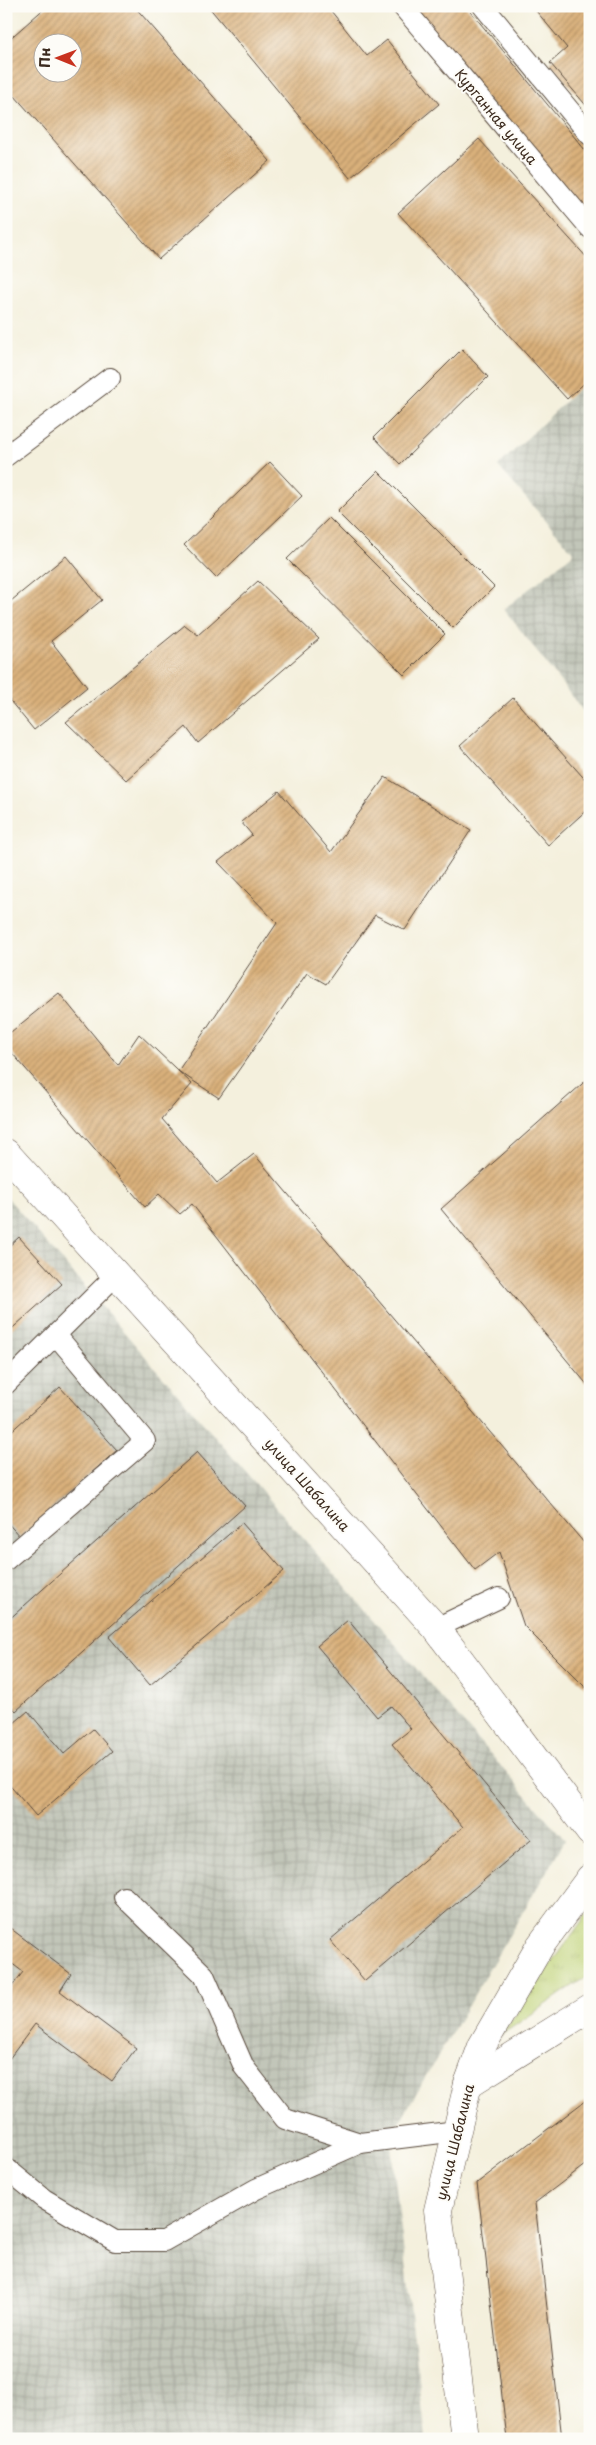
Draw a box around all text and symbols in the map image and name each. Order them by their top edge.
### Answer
north arrow [32,32,82,82]
text: Пн [34,47,55,68]
street label: Курганная улица [450,64,543,169]
street label: улица Шабалина [260,1433,355,1536]
street label: улица Шабалина [430,2081,479,2202]

